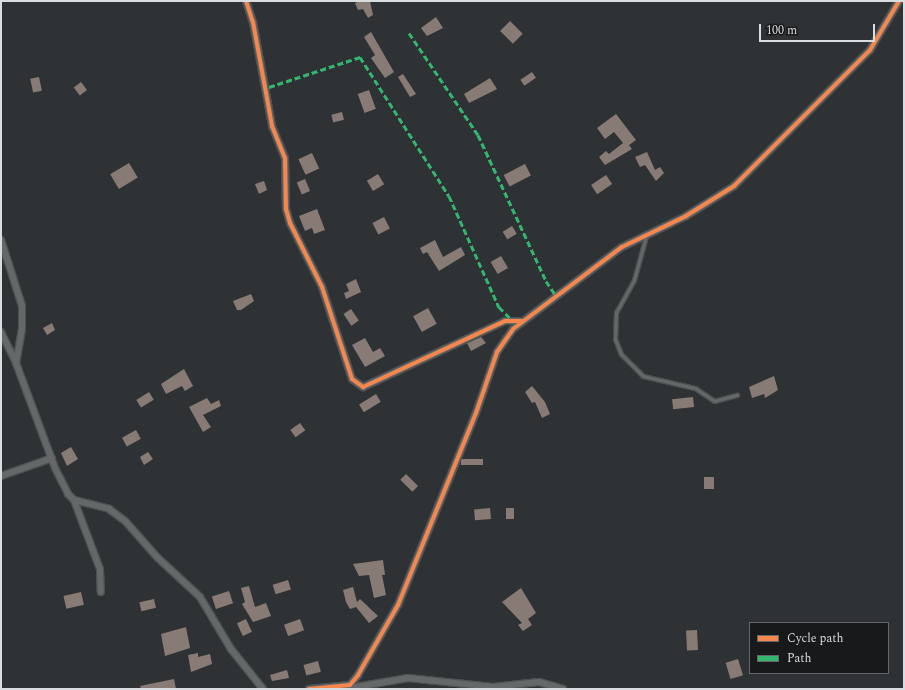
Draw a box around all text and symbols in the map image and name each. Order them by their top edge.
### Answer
scale bar [761,16,877,42]
text: 100 m [766,21,797,40]
legend [749,622,889,674]
text: Cycle path [787,629,844,648]
text: Path [787,649,812,668]

